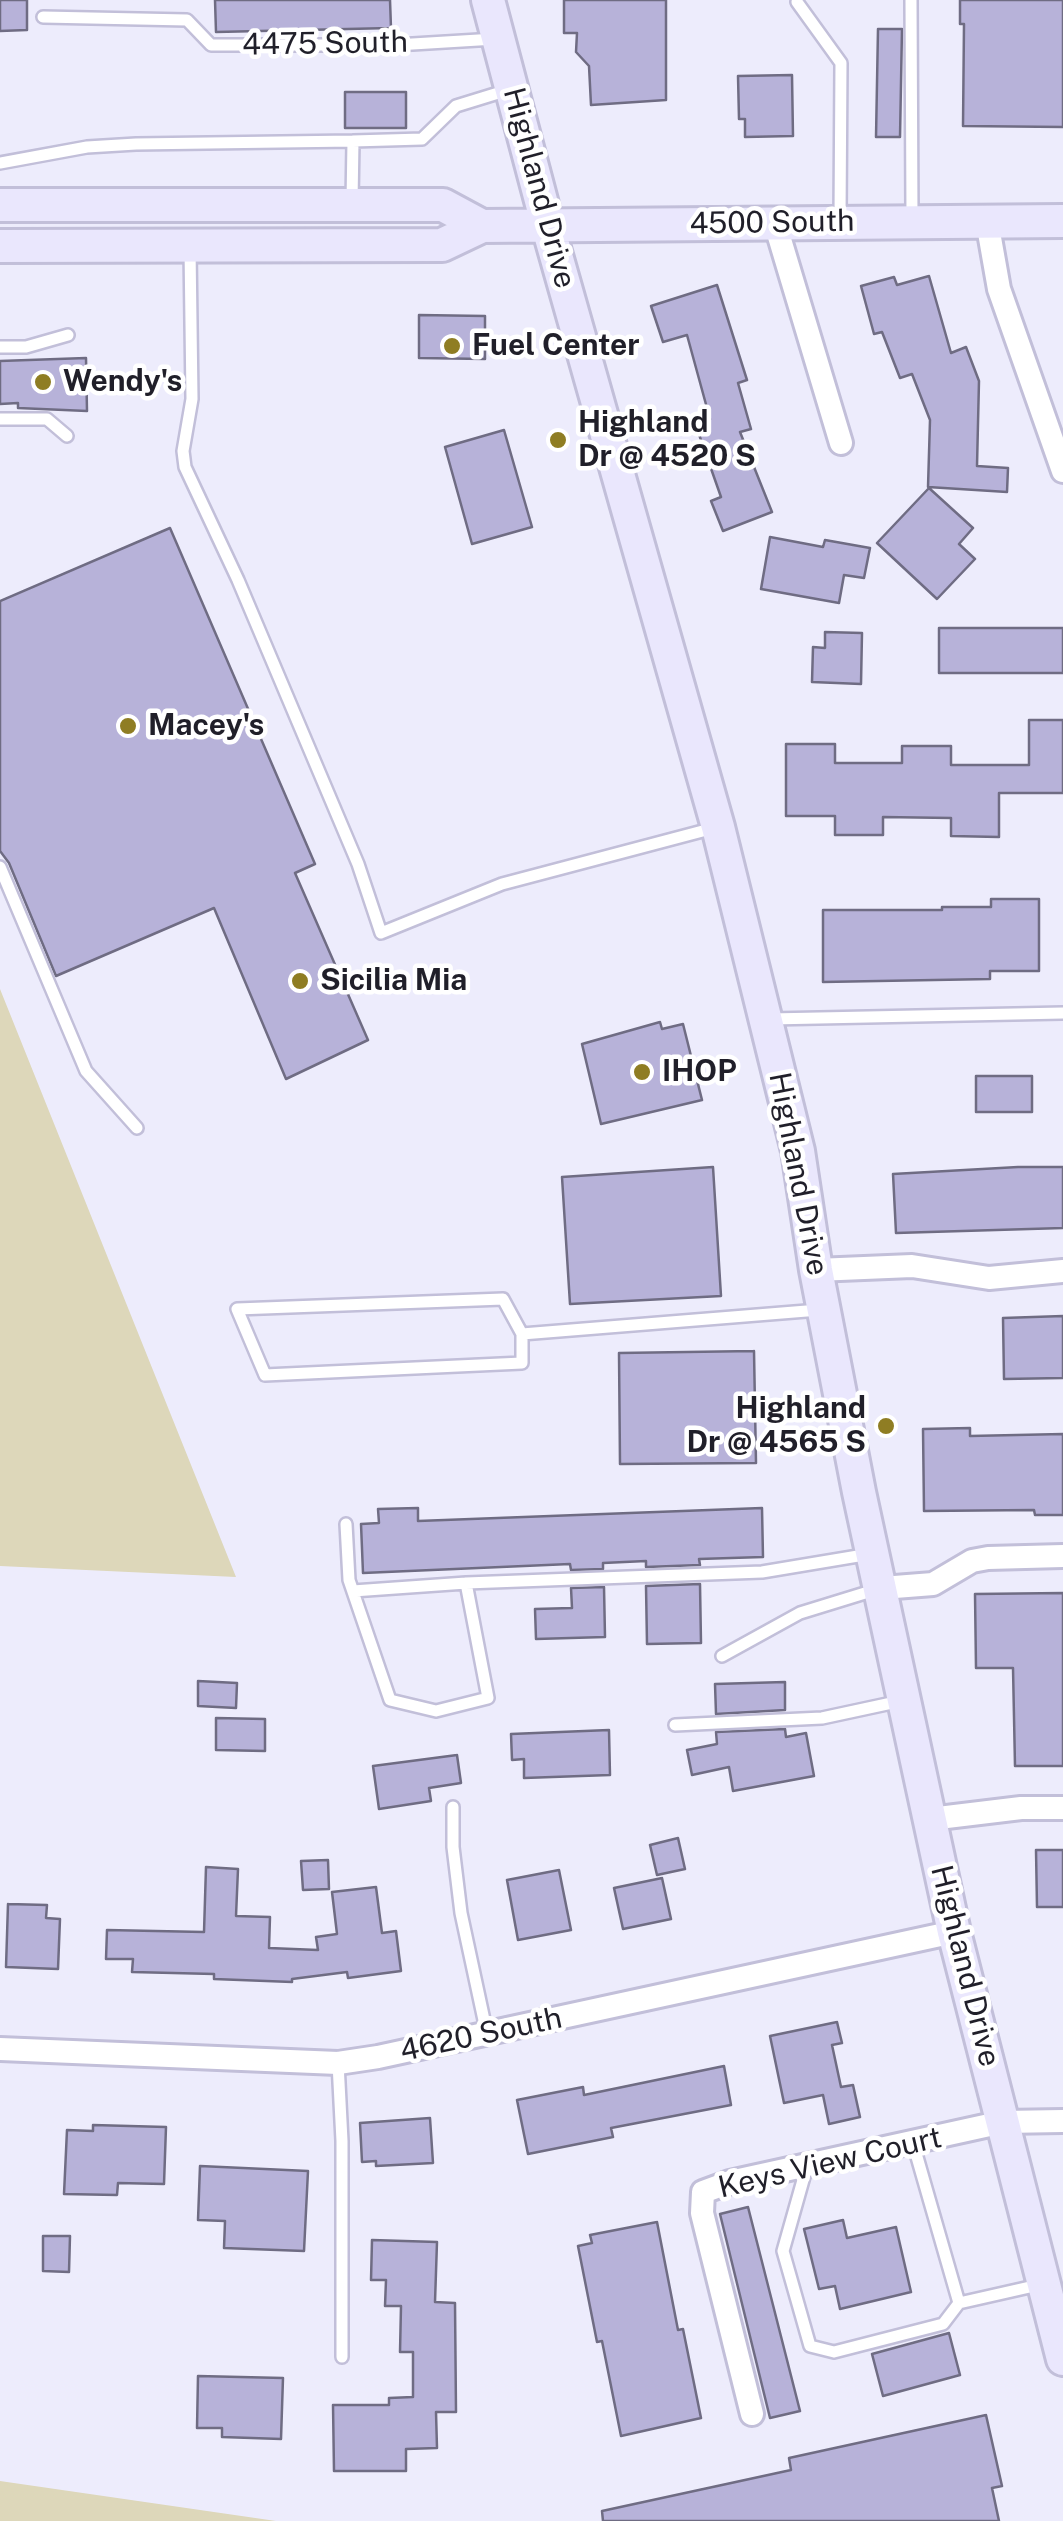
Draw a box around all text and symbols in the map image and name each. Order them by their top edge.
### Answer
street label: 4475 South [242,25,408,63]
street label: Highland Drive [495,84,583,292]
street label: 4500 South [689,204,855,242]
place label: Fuel Center [472,328,640,364]
marker: Fuel Center [441,335,463,357]
place label: Wendy's [63,364,182,400]
marker: Wendy's [32,371,54,393]
place label: Highland Dr @ 4520 S [578,405,756,476]
marker: Highland Dr @ 4520 S [547,429,569,451]
place label: Macey's [148,708,264,744]
marker: Macey's [117,715,139,737]
place label: Sicilia Mia [320,963,467,999]
marker: Sicilia Mia [289,970,311,992]
place label: IHOP [662,1054,737,1090]
marker: IHOP [631,1061,653,1083]
street label: Highland Drive [761,1069,835,1279]
place label: Highland Dr @ 4565 S [687,1391,866,1462]
marker: Highland Dr @ 4565 S [875,1415,897,1437]
street label: Highland Drive [923,1862,1007,2070]
street label: 4620 South [397,2000,565,2070]
street label: Keys View Court [715,2120,945,2206]

